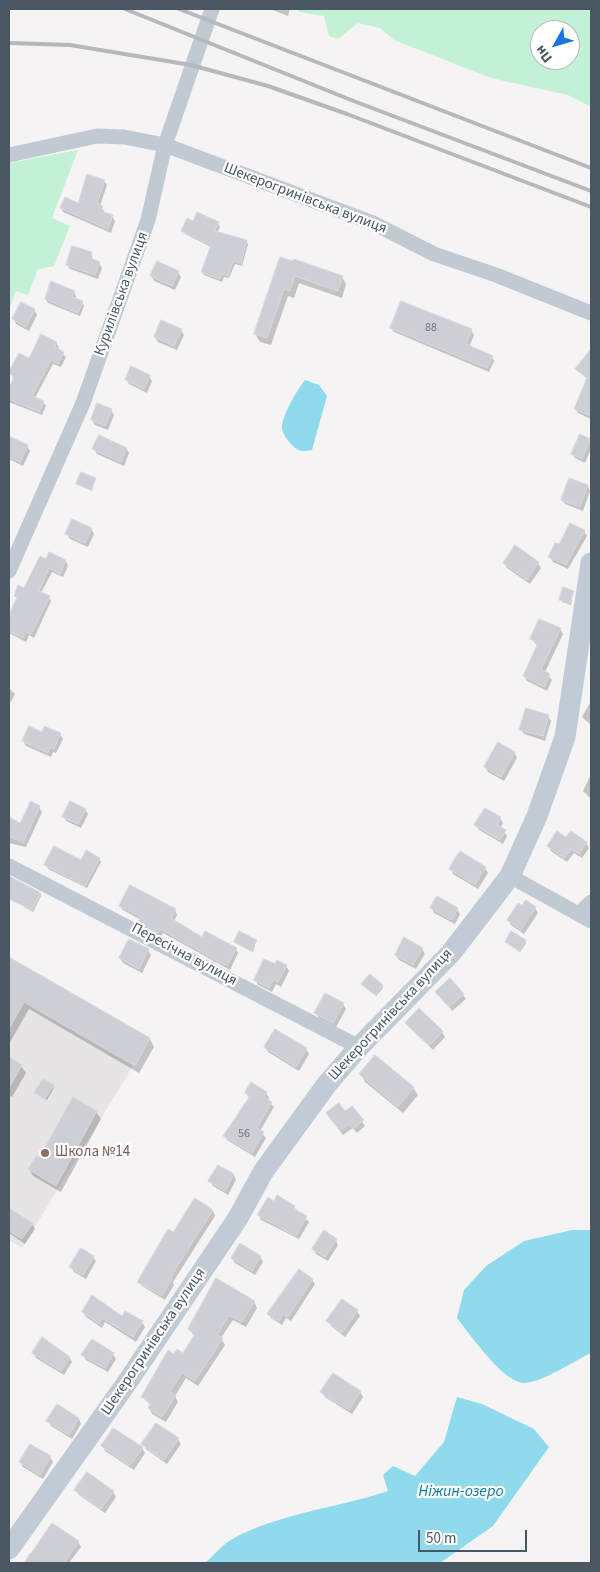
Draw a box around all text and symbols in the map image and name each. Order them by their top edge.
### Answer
north arrow [530,20,580,70]
text: Пн [531,41,557,67]
street label: Шекерогринівська вулиця [221,160,389,238]
street label: Курилівська вулиця [91,230,153,358]
house number: 88 [425,321,437,335]
street label: Пересічна вулиця [128,920,240,990]
street label: Шекерогринівська вулиця [325,945,457,1085]
house number: 56 [238,1127,250,1141]
place label: Школа №14 [55,1144,130,1162]
marker: Школа №14 [39,1147,51,1159]
street label: Шекерогринівська вулиця [98,1265,210,1419]
water label: Ніжин-озеро [418,1482,504,1502]
scale bar [420,1520,529,1552]
text: 50 m [426,1528,456,1549]

